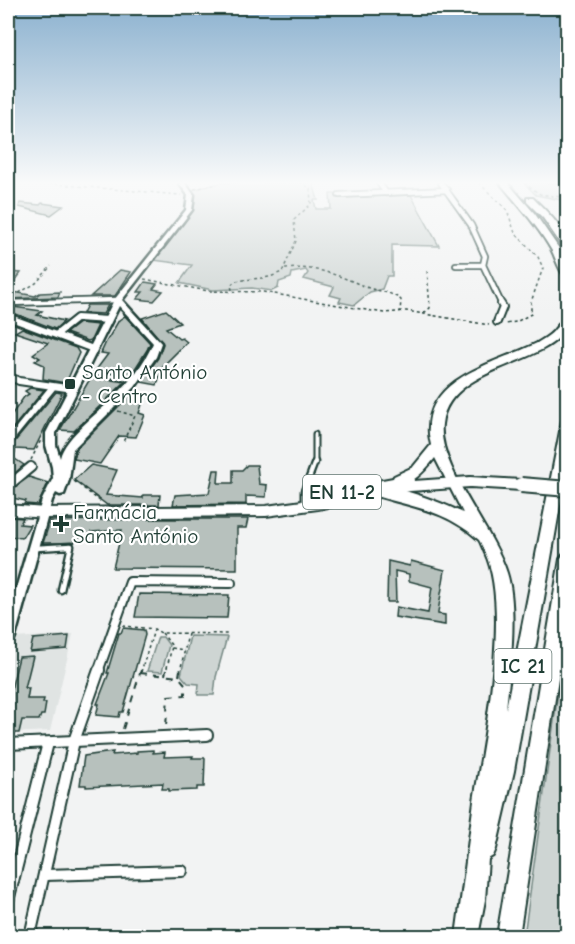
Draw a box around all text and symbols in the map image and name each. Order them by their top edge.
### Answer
place label: Santo António - Centro [82,360,207,408]
marker: Santo António - Centro [63,377,77,391]
road number: EN 11-2 [303,475,381,509]
place label: Farmácia Santo António [73,500,198,548]
marker: Farmácia Santo António [54,517,68,531]
road number: IC 21 [494,649,552,683]

